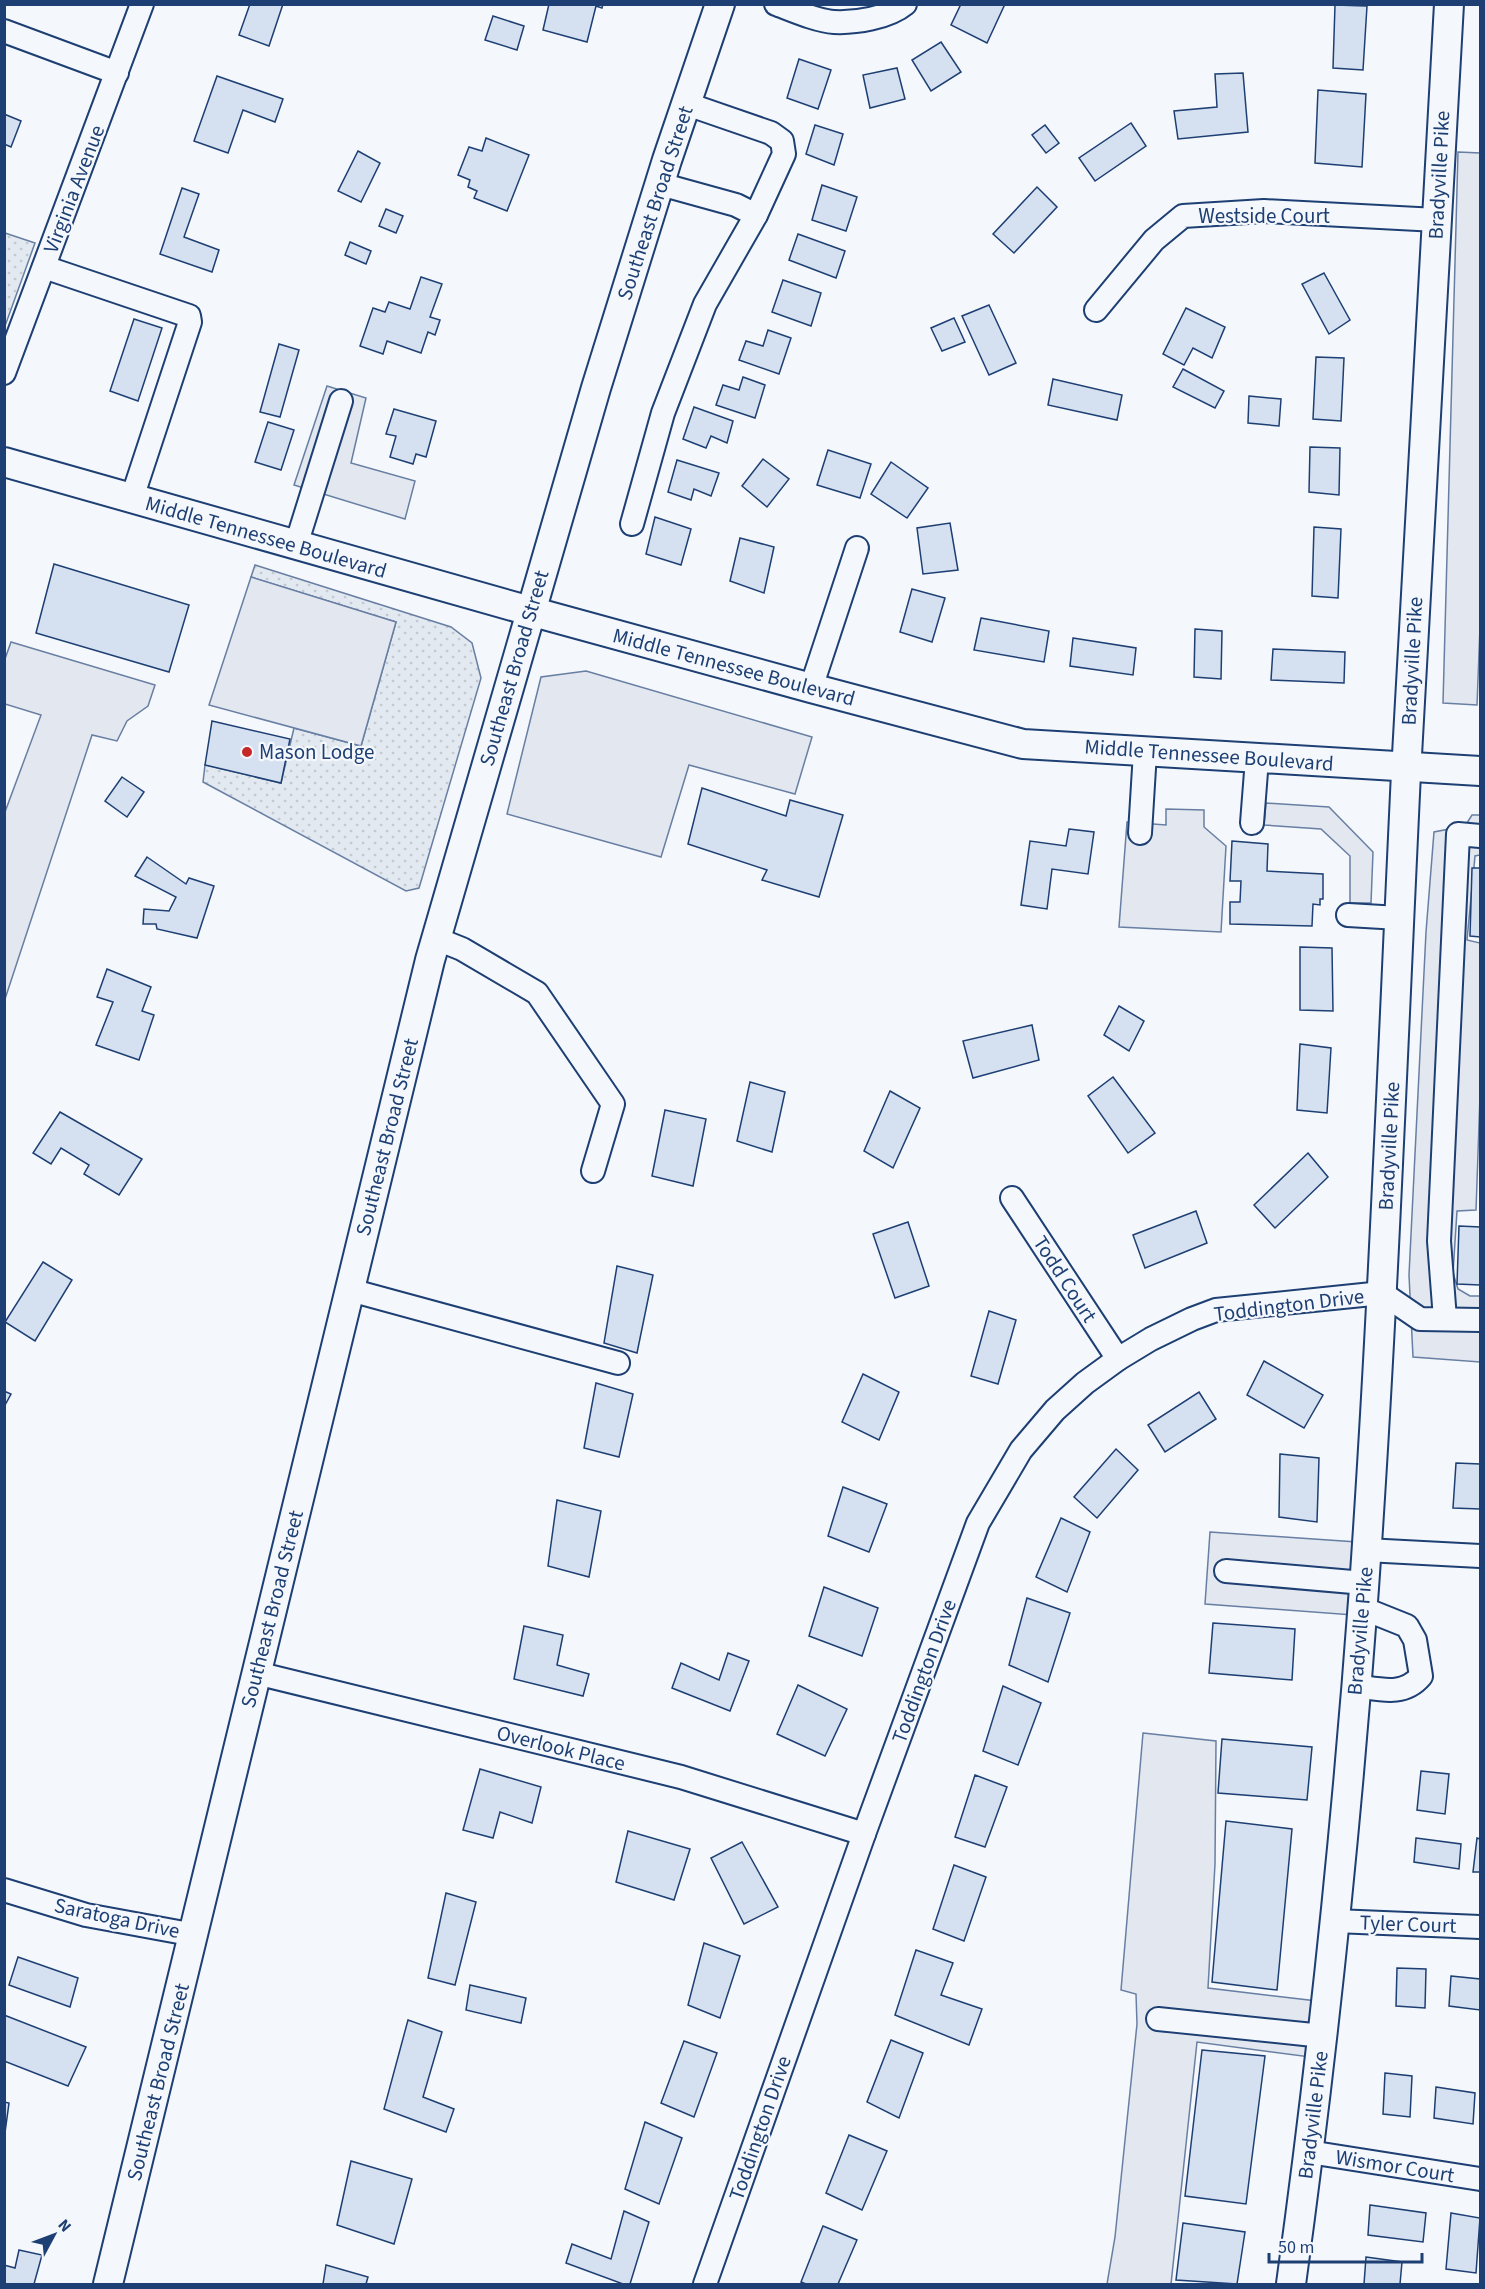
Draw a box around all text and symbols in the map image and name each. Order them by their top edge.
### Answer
street label: Southeast Broad Street [609,102,701,304]
street label: Bradyville Pike [1421,110,1457,240]
street label: Virginia Avenue [36,121,112,257]
street label: Westside Court [1198,201,1330,231]
street label: Middle Tennessee Boulevard [142,488,390,586]
street label: Southeast Broad Street [472,567,556,769]
street label: Bradyville Pike [1394,596,1430,726]
street label: Middle Tennessee Boulevard [609,620,859,714]
street label: Middle Tennessee Boulevard [1083,731,1335,779]
place label: Mason Lodge [259,737,374,767]
marker: Mason Lodge [240,745,254,759]
street label: Southeast Broad Street [348,1035,426,1239]
street label: Bradyville Pike [1371,1081,1407,1211]
street label: Todd Court [1026,1230,1104,1328]
street label: Toddington Drive [1212,1281,1366,1329]
street label: Southeast Broad Street [233,1507,311,1711]
street label: Bradyville Pike [1339,1565,1381,1697]
street label: Toddington Drive [884,1595,964,1747]
street label: Overlook Place [494,1718,628,1778]
street label: Saratoga Drive [51,1890,183,1946]
street label: Tyler Court [1359,1907,1457,1941]
street label: Southeast Broad Street [119,1980,197,2184]
street label: Bradyville Pike [1290,2049,1336,2181]
street label: Toddington Drive [721,2052,799,2204]
street label: Wismor Court [1333,2142,1457,2190]
north arrow [24,2205,84,2265]
text: N [53,2215,76,2237]
scale bar [1269,2226,1422,2264]
text: 50 m [1278,2235,1314,2260]

